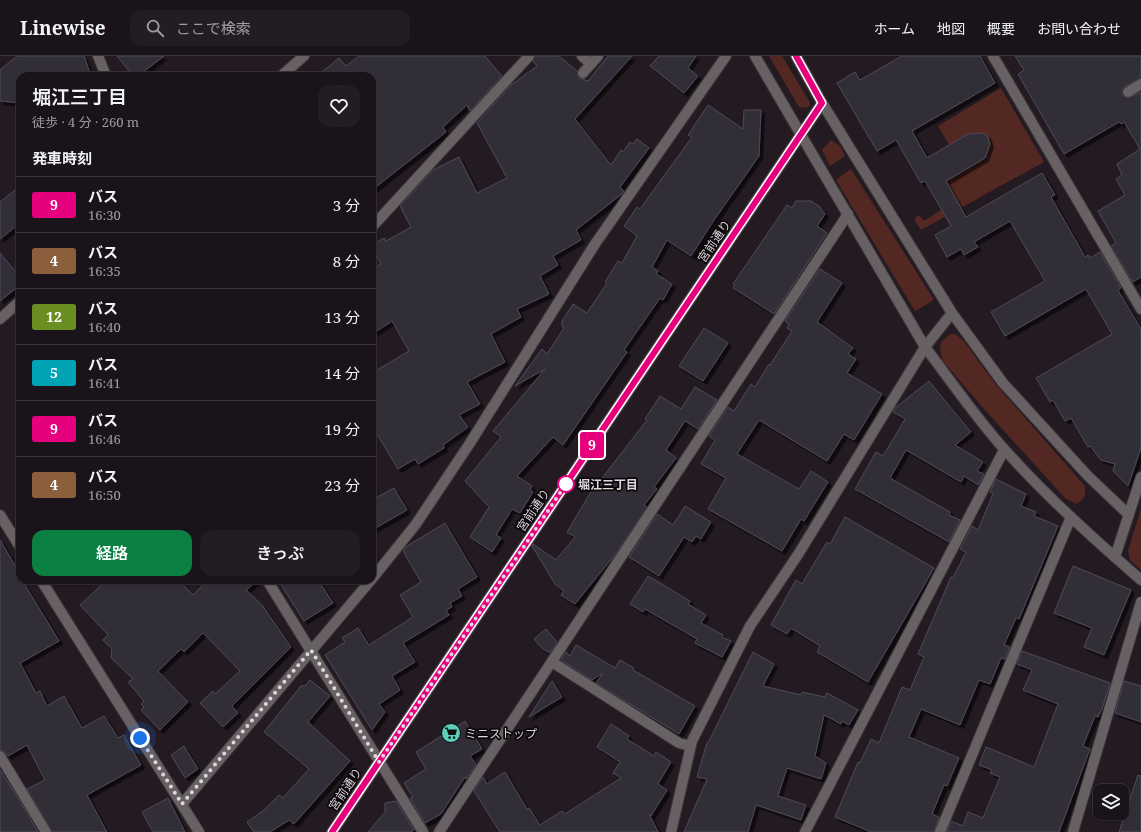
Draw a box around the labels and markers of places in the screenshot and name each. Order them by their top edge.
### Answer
marker: 堀江三丁目 [557,475,575,493]
place label: 堀江三丁目 [578,476,638,493]
supermarket icon: ミニストップ [440,722,462,744]
place label: ミニストップ [465,725,537,742]

